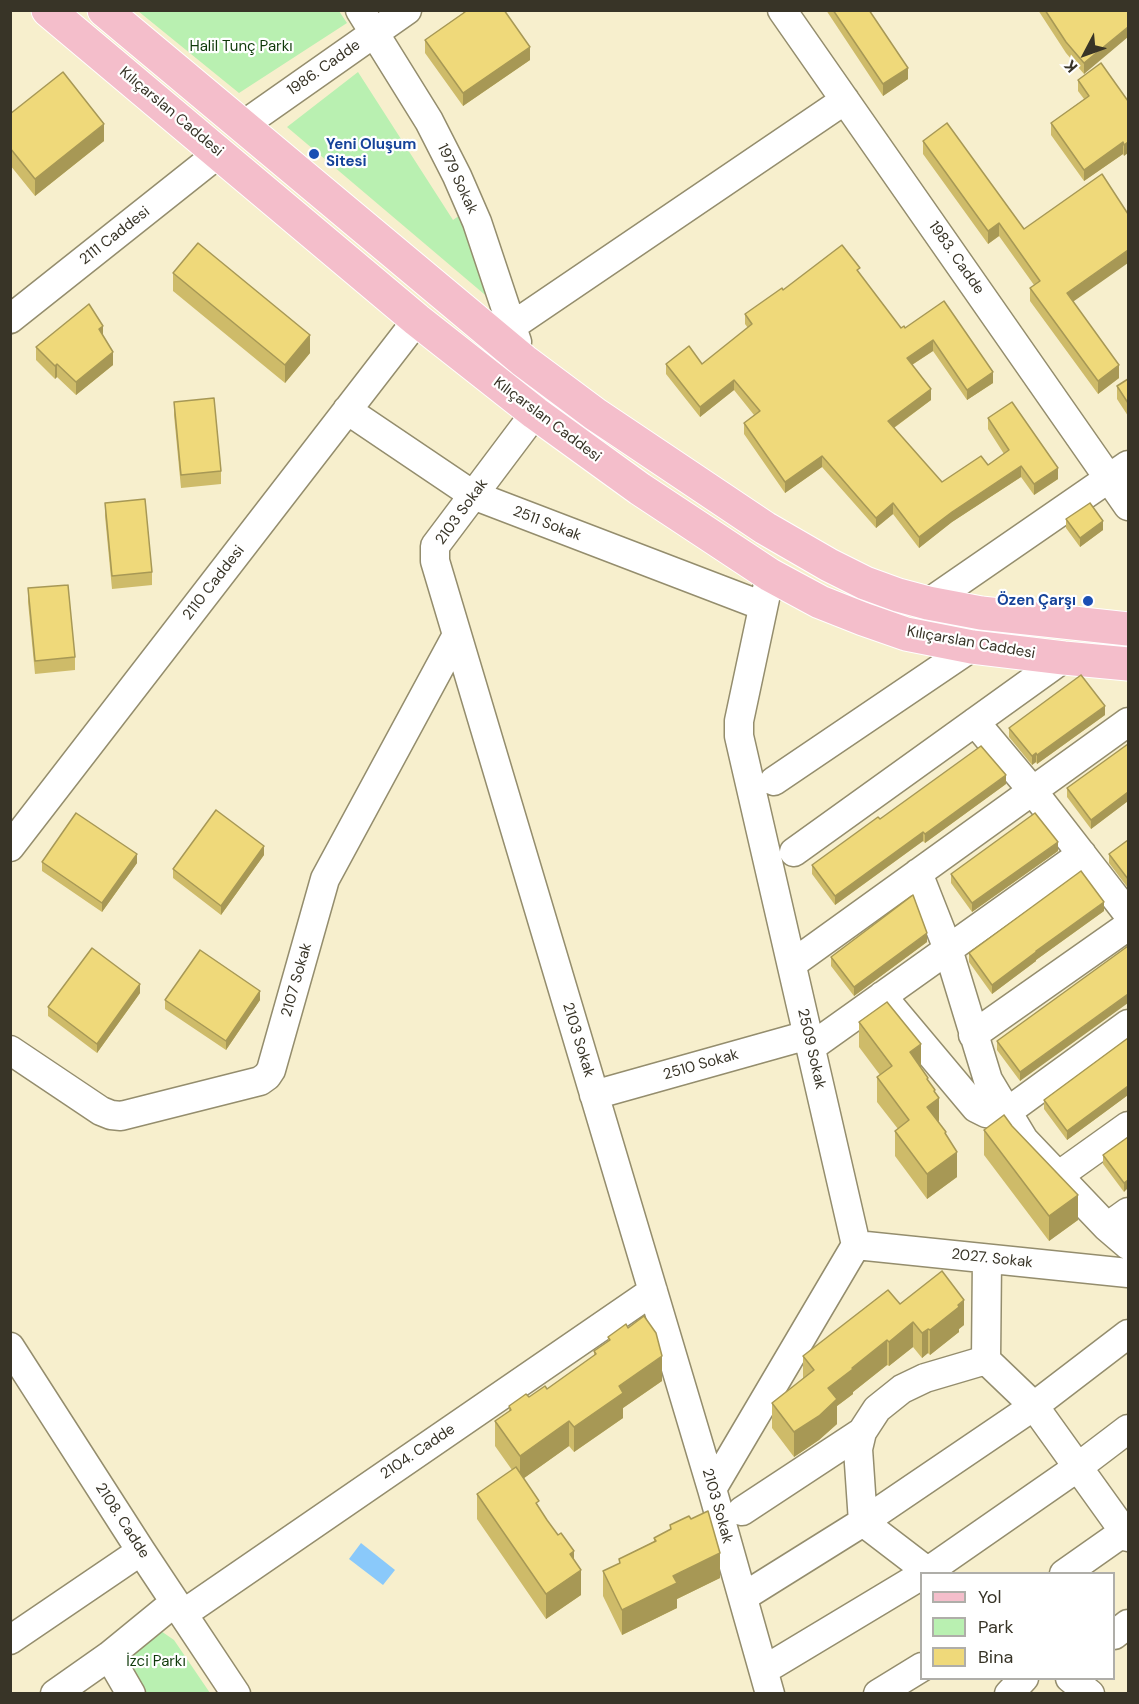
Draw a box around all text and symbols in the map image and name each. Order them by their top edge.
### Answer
north arrow [1055,24,1115,84]
street label: 1986. Cadde [284,36,364,100]
park label: Halil Tunç Parkı [189,38,293,56]
text: K [1060,55,1082,77]
street label: Kılıçarslan Caddesi [115,63,227,161]
place label: Yeni Oluşum Sitesi [326,136,416,171]
street label: 1979 Sokak [433,141,481,217]
marker: Yeni Oluşum Sitesi [307,147,321,161]
street label: 2111 Caddesi [76,203,154,269]
street label: 1983. Cadde [924,218,988,298]
street label: Kılıçarslan Caddesi [490,374,604,466]
street label: 2103 Sokak [432,475,492,549]
street label: 2511 Sokak [510,503,584,545]
street label: 2110 Caddesi [179,542,249,624]
place label: Özen Çarşı [997,592,1076,610]
marker: Özen Çarşı [1081,594,1095,608]
street label: Kılıçarslan Caddesi [905,623,1037,663]
street label: 2107 Sokak [278,941,316,1019]
street label: 2103 Sokak [558,1000,598,1080]
street label: 2509 Sokak [793,1007,829,1091]
street label: 2510 Sokak [661,1046,741,1084]
street label: 2027. Sokak [950,1246,1034,1272]
street label: 2104. Cadde [377,1421,459,1483]
street label: 2103 Sokak [698,1466,736,1546]
street label: 2108. Cadde [91,1480,153,1562]
legend [920,1572,1115,1680]
text: Yol [978,1585,1002,1609]
text: Park [978,1615,1014,1639]
text: Bina [978,1645,1013,1669]
park label: İzci Parkı [126,1653,186,1671]

